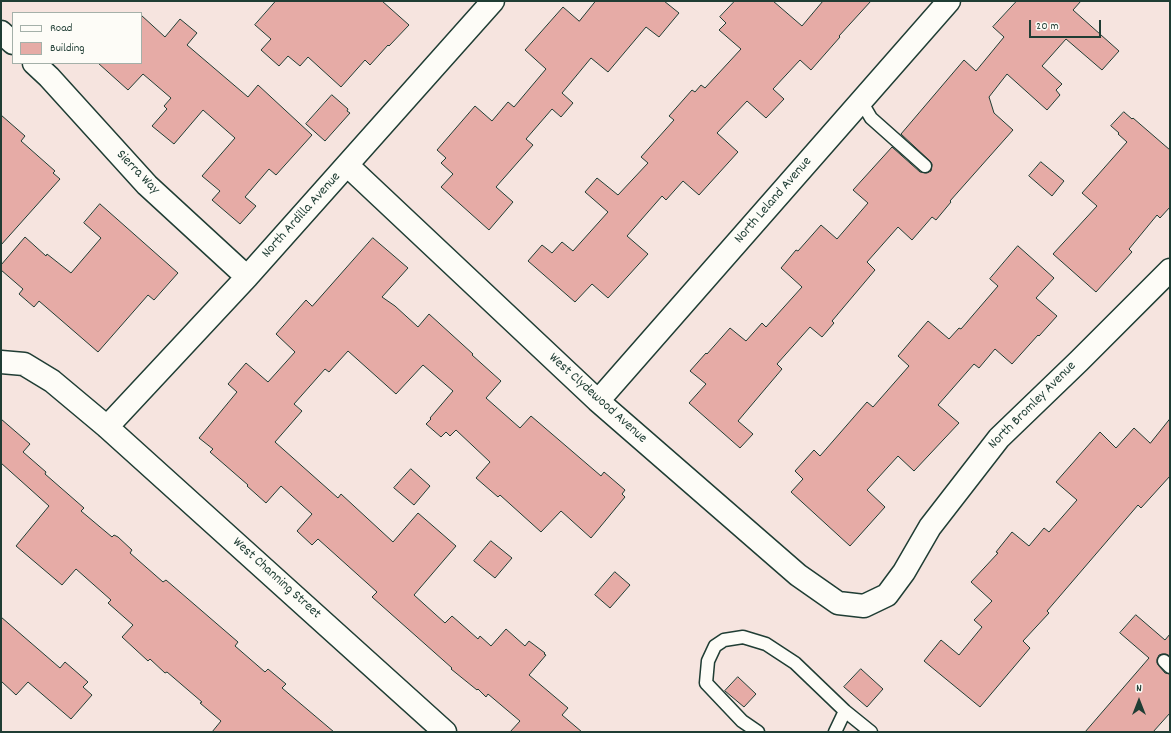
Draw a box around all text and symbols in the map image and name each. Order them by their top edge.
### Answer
legend [12,12,142,64]
scale bar [1031,12,1103,38]
text: 20 m [1036,18,1059,35]
text: Road [50,20,72,37]
text: Building [50,40,85,57]
street label: Sierra Way [112,147,162,199]
street label: North Leland Avenue [732,154,816,248]
street label: North Ardilla Avenue [259,170,345,262]
street label: West Clydewood Avenue [544,350,650,448]
street label: North Bromley Avenue [986,359,1080,453]
street label: West Channing Street [228,535,324,623]
north arrow [1119,681,1159,721]
text: N [1136,681,1142,697]

